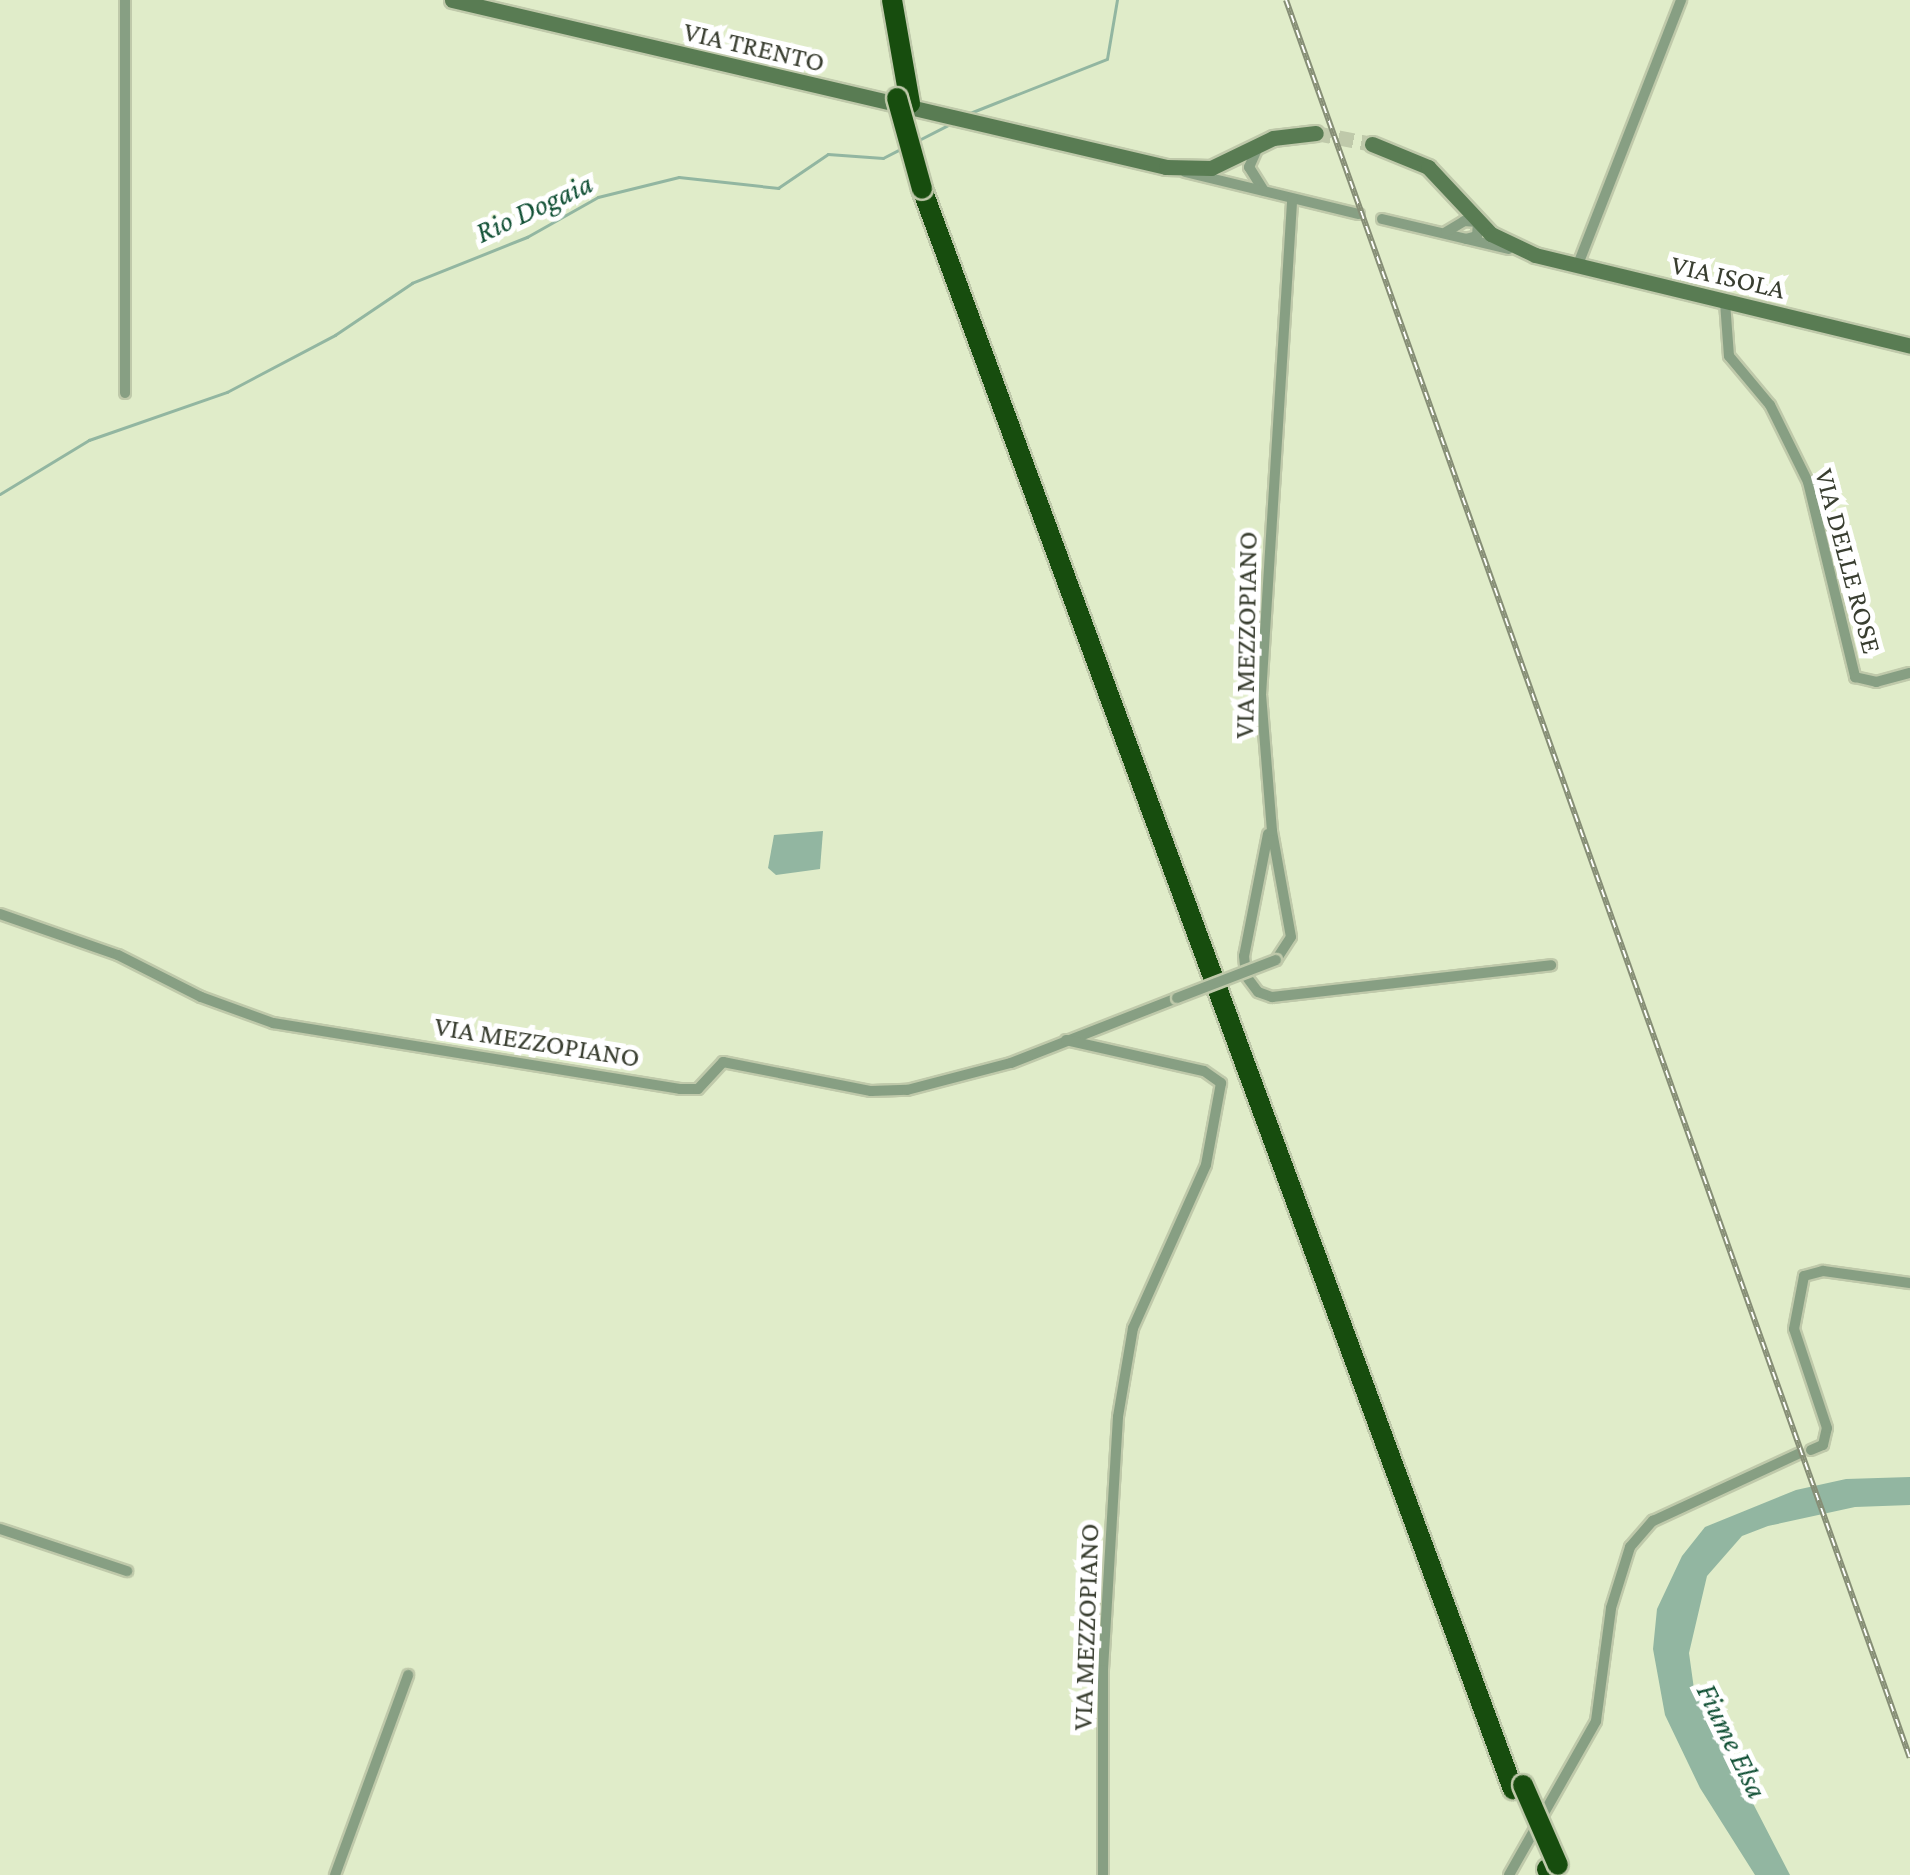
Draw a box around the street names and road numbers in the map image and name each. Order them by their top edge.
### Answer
street label: VIA TRENTO [680,14,828,80]
street label: VIA ISOLA [1668,248,1788,306]
street label: VIA DELLE ROSE [1807,465,1889,657]
street label: VIA MEZZOPIANO [1227,531,1265,739]
street label: VIA MEZZOPIANO [432,1009,642,1075]
street label: VIA MEZZOPIANO [1066,1523,1106,1731]

